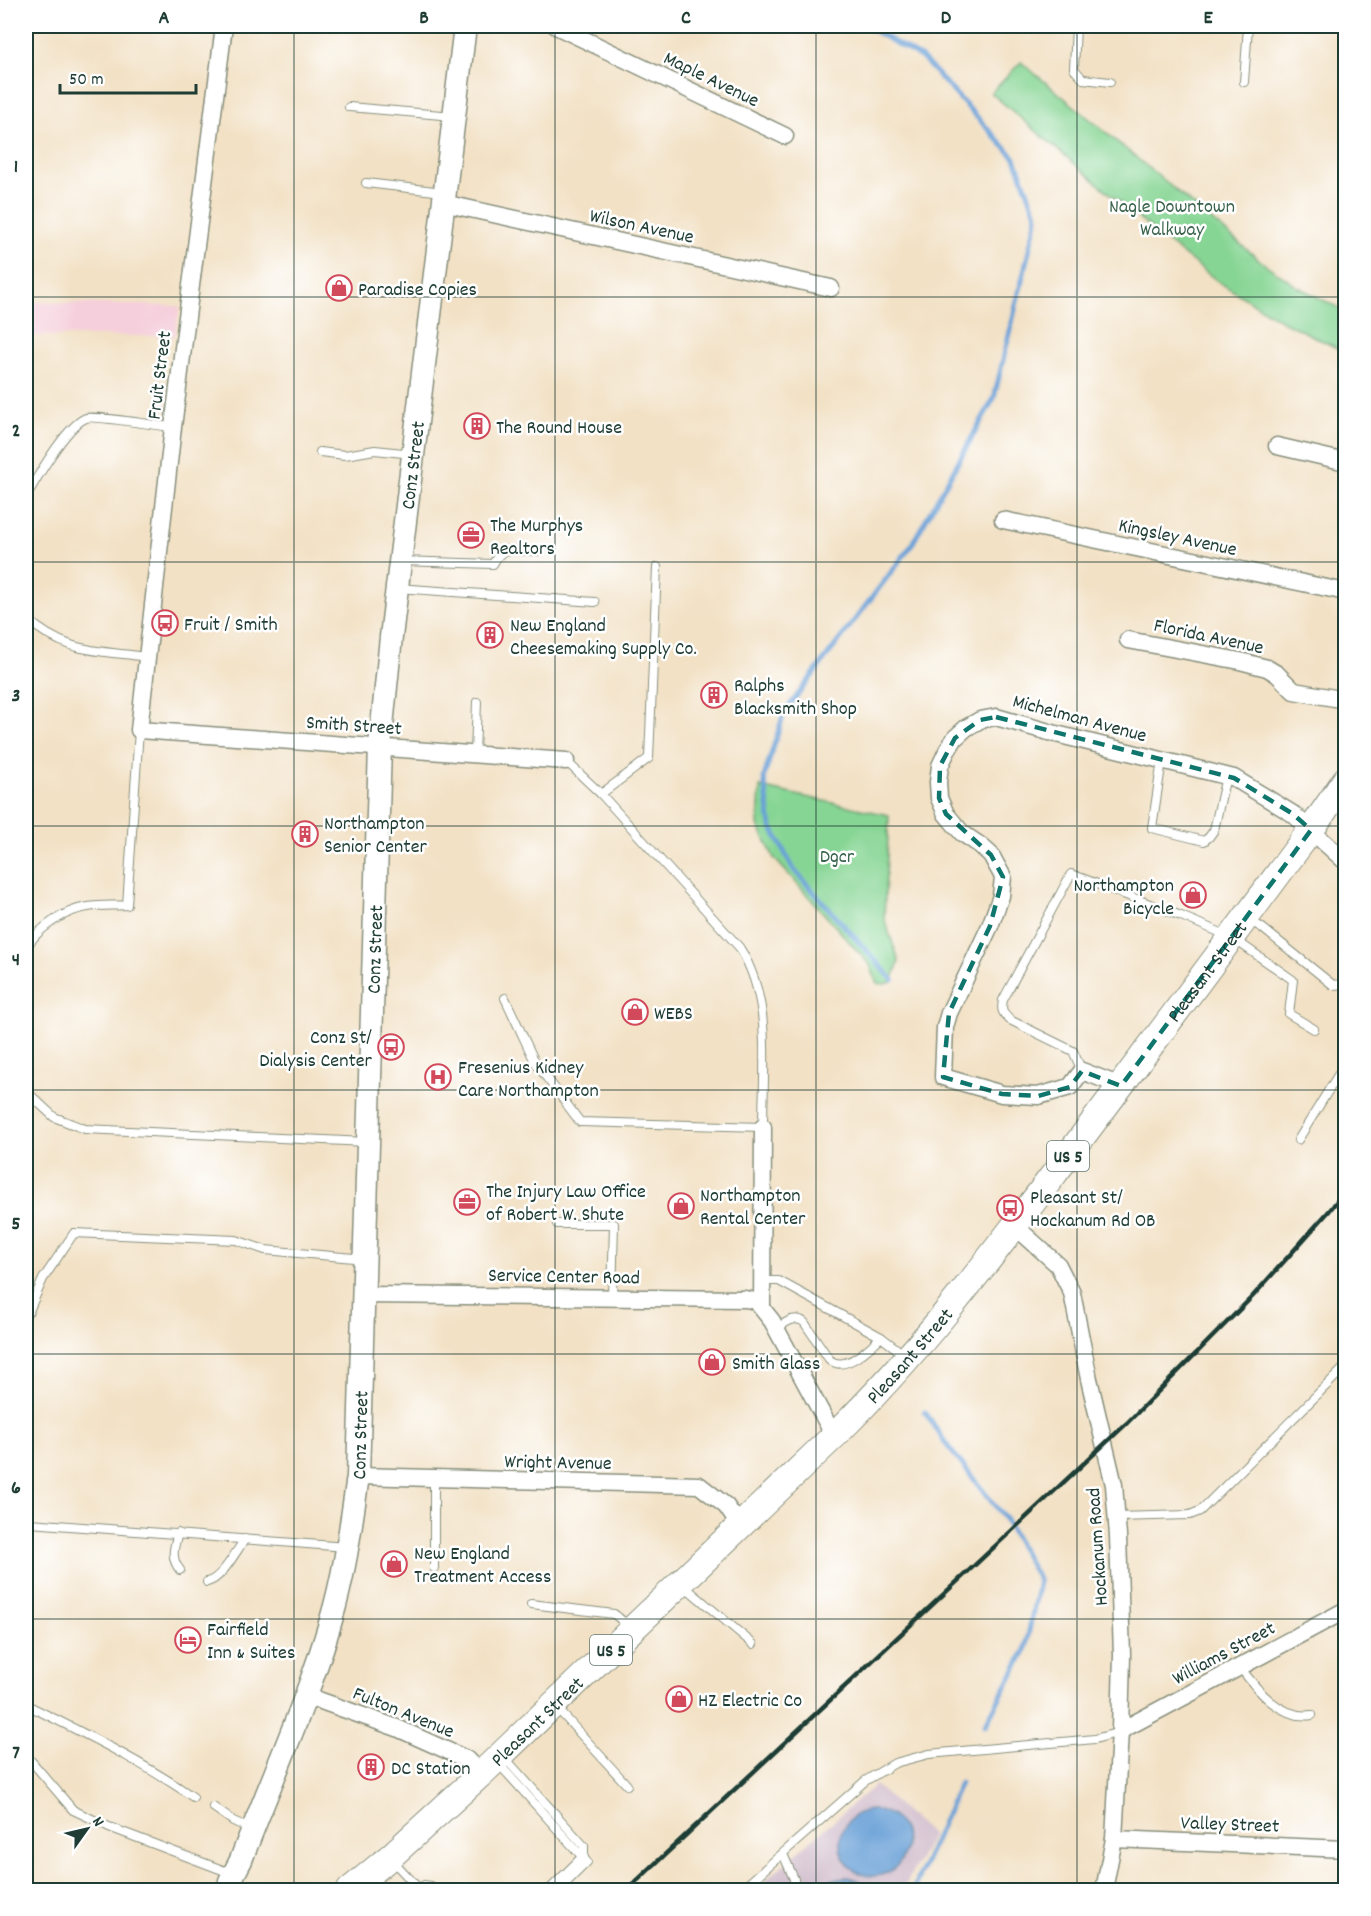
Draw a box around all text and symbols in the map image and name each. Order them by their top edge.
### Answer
text: A [159,5,170,33]
text: B [419,5,429,33]
text: C [681,5,691,33]
text: D [941,5,952,33]
text: E [1203,5,1213,33]
street label: Maple Avenue [658,45,763,116]
scale bar [60,57,196,95]
text: 50 m [69,68,104,93]
text: 1 [14,154,18,182]
park label: Nagle Downtown Walkway [1109,194,1235,245]
street label: Wilson Avenue [587,203,696,253]
shop icon: Paradise Copies [324,273,354,303]
place label: Paradise Copies [358,277,477,305]
street label: Fruit Street [142,329,180,421]
building icon: The Round House [462,411,492,441]
place label: The Round House [496,415,622,443]
text: 2 [12,418,20,446]
street label: Conz Street [396,420,434,511]
place label: The Murphys Realtors [490,513,583,564]
street label: Kingsley Avenue [1116,513,1239,565]
office icon: The Murphys Realtors [456,520,486,550]
bus stop icon: Fruit / Smith [150,608,180,638]
place label: Fruit / Smith [184,612,278,640]
place label: New England Cheesemaking Supply Co. [510,613,697,664]
street label: Florida Avenue [1151,613,1266,663]
building icon: New England Cheesemaking Supply Co. [475,620,505,650]
place label: Ralphs Blacksmith Shop [734,673,857,724]
building icon: Ralphs Blacksmith Shop [699,680,729,710]
text: 3 [12,683,20,711]
street label: Michelman Avenue [1009,689,1150,751]
street label: Smith Street [305,710,403,744]
place label: Northampton Senior Center [324,811,428,862]
building icon: Northampton Senior Center [290,819,320,849]
park label: Dgcr [820,844,855,872]
place label: Northampton Bicycle [1073,873,1174,924]
shop icon: Northampton Bicycle [1178,880,1208,910]
street label: Conz Street [362,904,392,994]
street label: Pleasant Street [1162,916,1256,1029]
text: 4 [12,947,20,975]
shop icon: WEBS [620,997,650,1027]
place label: WEBS [654,1001,693,1029]
place label: Conz St/ Dialysis Center [259,1025,373,1076]
bus stop icon: Conz St/ Dialysis Center [376,1032,406,1062]
place label: Fresenius Kidney Care Northampton [458,1055,599,1106]
hospital icon: Fresenius Kidney Care Northampton [423,1062,453,1092]
road number: US 5 [1047,1141,1089,1171]
place label: The Injury Law Office of Robert W. Shute [486,1179,646,1230]
place label: Northampton Rental Center [700,1183,806,1234]
place label: Pleasant St/ Hockanum Rd OB [1030,1185,1156,1236]
office icon: The Injury Law Office of Robert W. Shute [452,1187,482,1217]
shop icon: Northampton Rental Center [666,1191,696,1221]
bus stop icon: Pleasant St/ Hockanum Rd OB [995,1193,1025,1223]
text: 5 [11,1211,21,1239]
street label: Service Center Road [488,1263,640,1293]
street label: Pleasant Street [861,1303,961,1412]
shop icon: Smith Glass [697,1347,727,1377]
place label: Smith Glass [732,1351,820,1379]
street label: Conz Street [347,1390,378,1480]
street label: Wright Avenue [504,1449,612,1479]
text: 6 [11,1475,21,1503]
street label: Hockanum Road [1081,1487,1117,1607]
place label: New England Treatment Access [414,1541,551,1592]
shop icon: New England Treatment Access [379,1549,409,1579]
street label: Williams Street [1168,1616,1281,1694]
place label: Fairfield Inn & Suites [207,1617,295,1668]
hotel icon: Fairfield Inn & Suites [173,1625,203,1655]
road number: US 5 [590,1635,632,1665]
street label: Pleasant Street [486,1671,592,1774]
street label: Fulton Avenue [348,1681,458,1747]
shop icon: HZ Electric Co [664,1684,694,1714]
place label: HZ Electric Co [698,1688,802,1716]
text: 7 [12,1740,20,1768]
building icon: DC Station [356,1752,386,1782]
place label: DC Station [391,1756,471,1784]
north arrow [57,1799,117,1859]
street label: Valley Street [1180,1810,1280,1842]
text: N [86,1812,109,1832]

